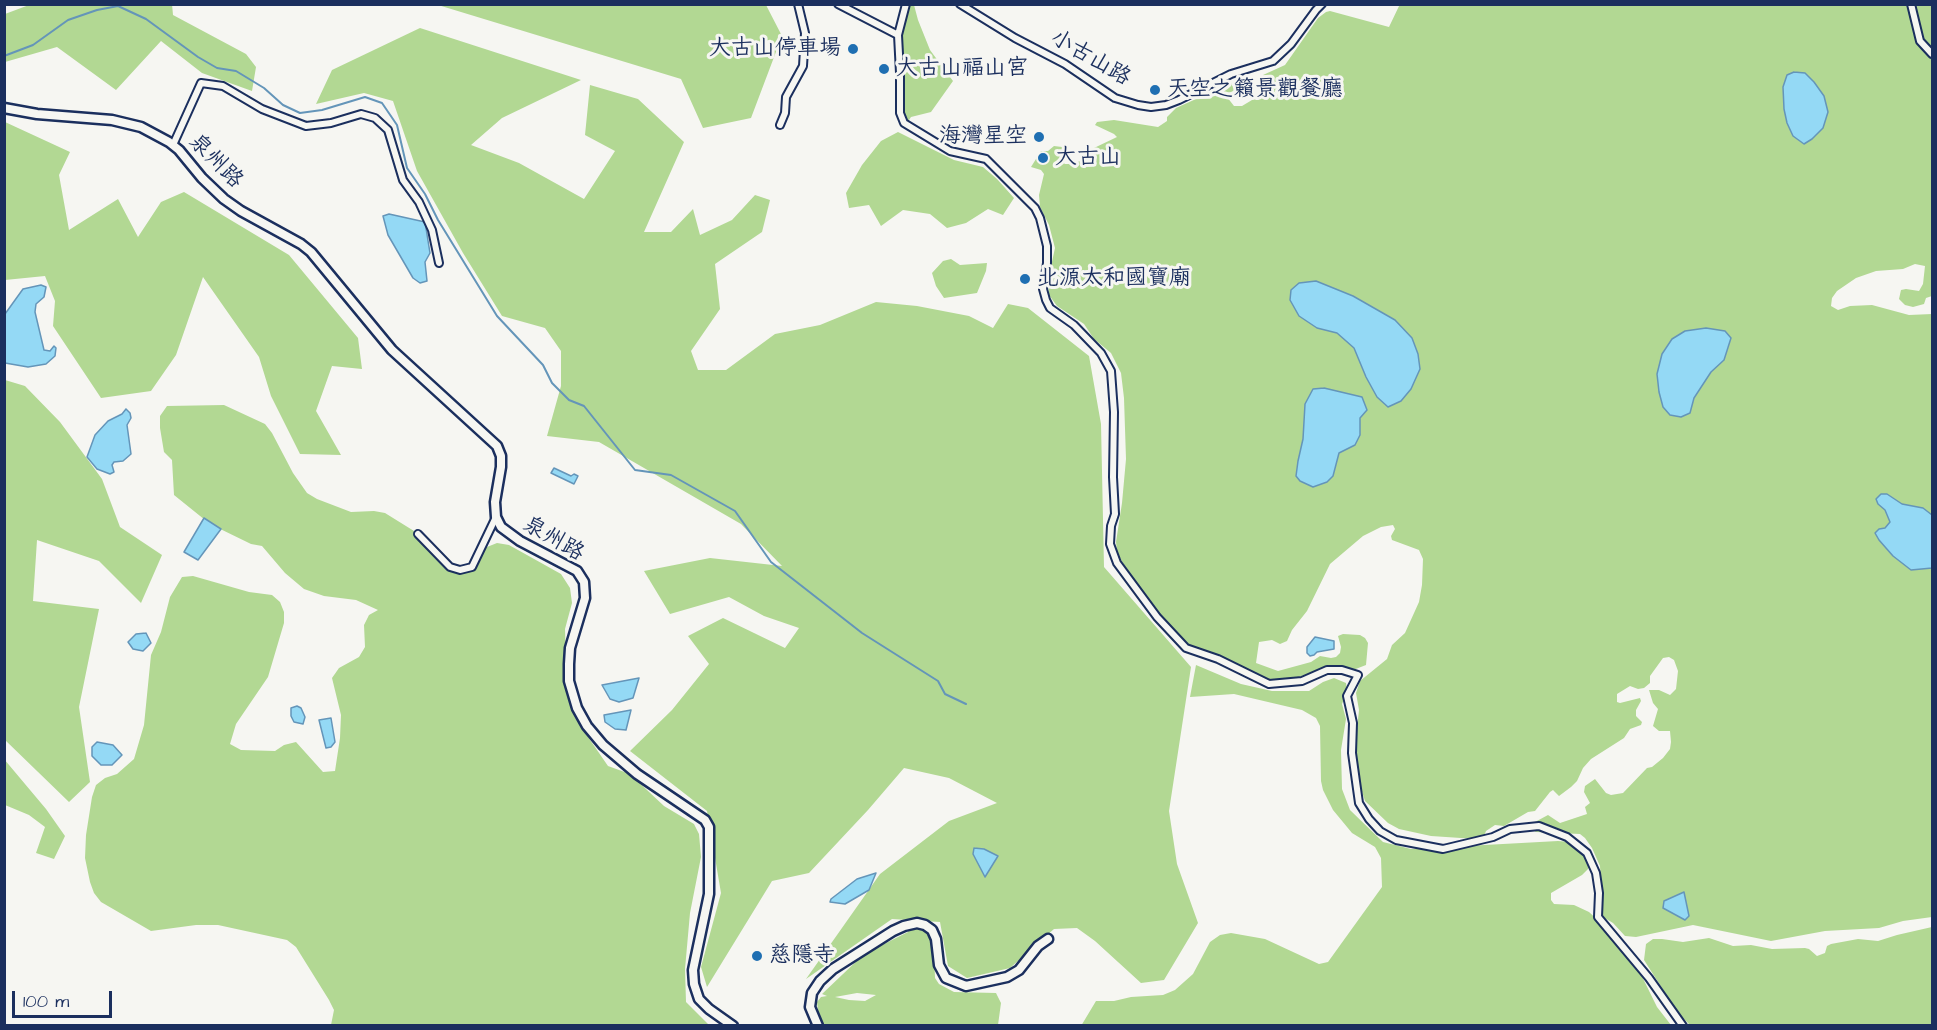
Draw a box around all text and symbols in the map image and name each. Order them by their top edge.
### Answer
street label: 小古山路 [1045,26,1135,92]
place label: 大古山停車場 [709,36,841,62]
marker: 大古山停車場 [846,42,860,56]
place label: 大古山福山宮 [896,56,1028,82]
marker: 大古山福山宮 [877,62,891,76]
place label: 天空之籟景觀餐廳 [1167,77,1343,103]
marker: 天空之籟景觀餐廳 [1148,83,1162,97]
place label: 海灣星空 [939,124,1027,150]
street label: 泉州路 [182,129,248,195]
marker: 海灣星空 [1032,130,1046,144]
place label: 大古山 [1055,145,1121,171]
marker: 大古山 [1036,151,1050,165]
place label: 北源太和國寶廟 [1037,266,1191,292]
marker: 北源太和國寶廟 [1018,272,1032,286]
street label: 泉州路 [518,512,588,568]
place label: 慈隱寺 [769,943,835,969]
marker: 慈隱寺 [750,949,764,963]
scale bar [15,979,116,1017]
text: 100 m [23,989,69,1014]

